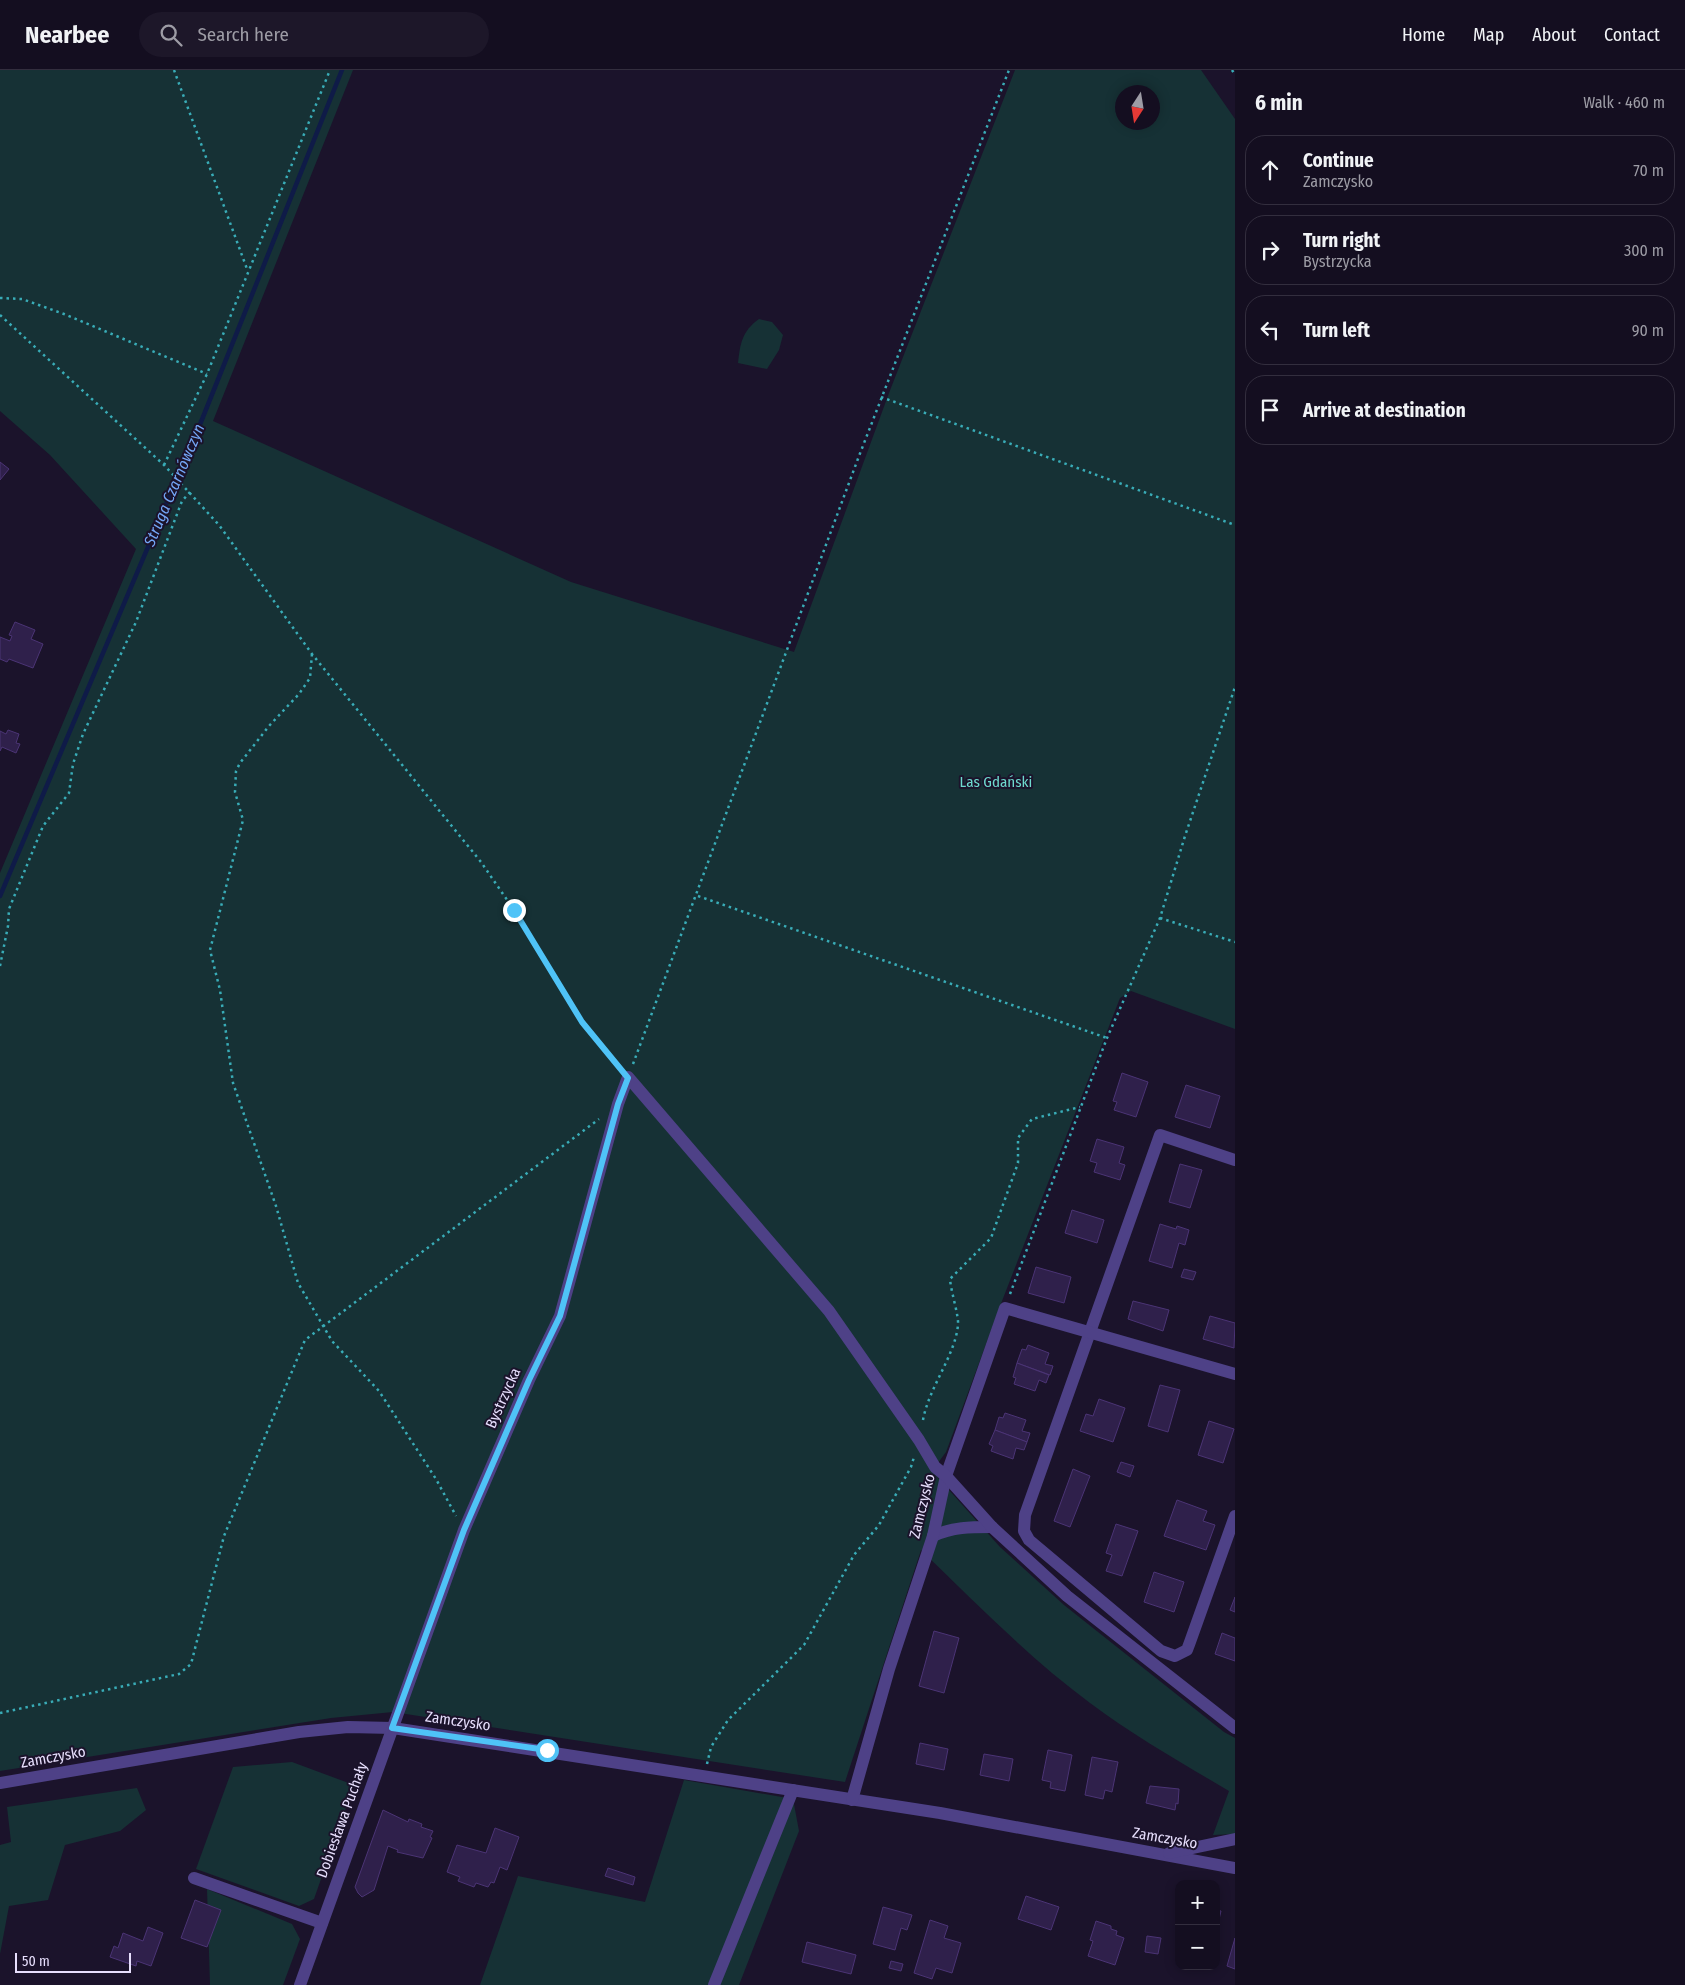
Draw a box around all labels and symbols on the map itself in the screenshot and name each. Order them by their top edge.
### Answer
north arrow [1115,85,1160,130]
water label: Struga Czarnówczyn [139,421,208,550]
park label: Las Gdański [960,773,1032,791]
route end [503,899,526,922]
street label: Bystrzycka [482,1365,524,1431]
street label: Zamczysko [905,1472,939,1540]
street label: Zamczysko [424,1708,492,1735]
route start [536,1739,559,1762]
street label: Zamczysko [19,1742,87,1772]
street label: Dobiesława Puchały [313,1759,371,1880]
street label: Zamczysko [1131,1823,1199,1853]
scale bar [15,1950,131,1973]

